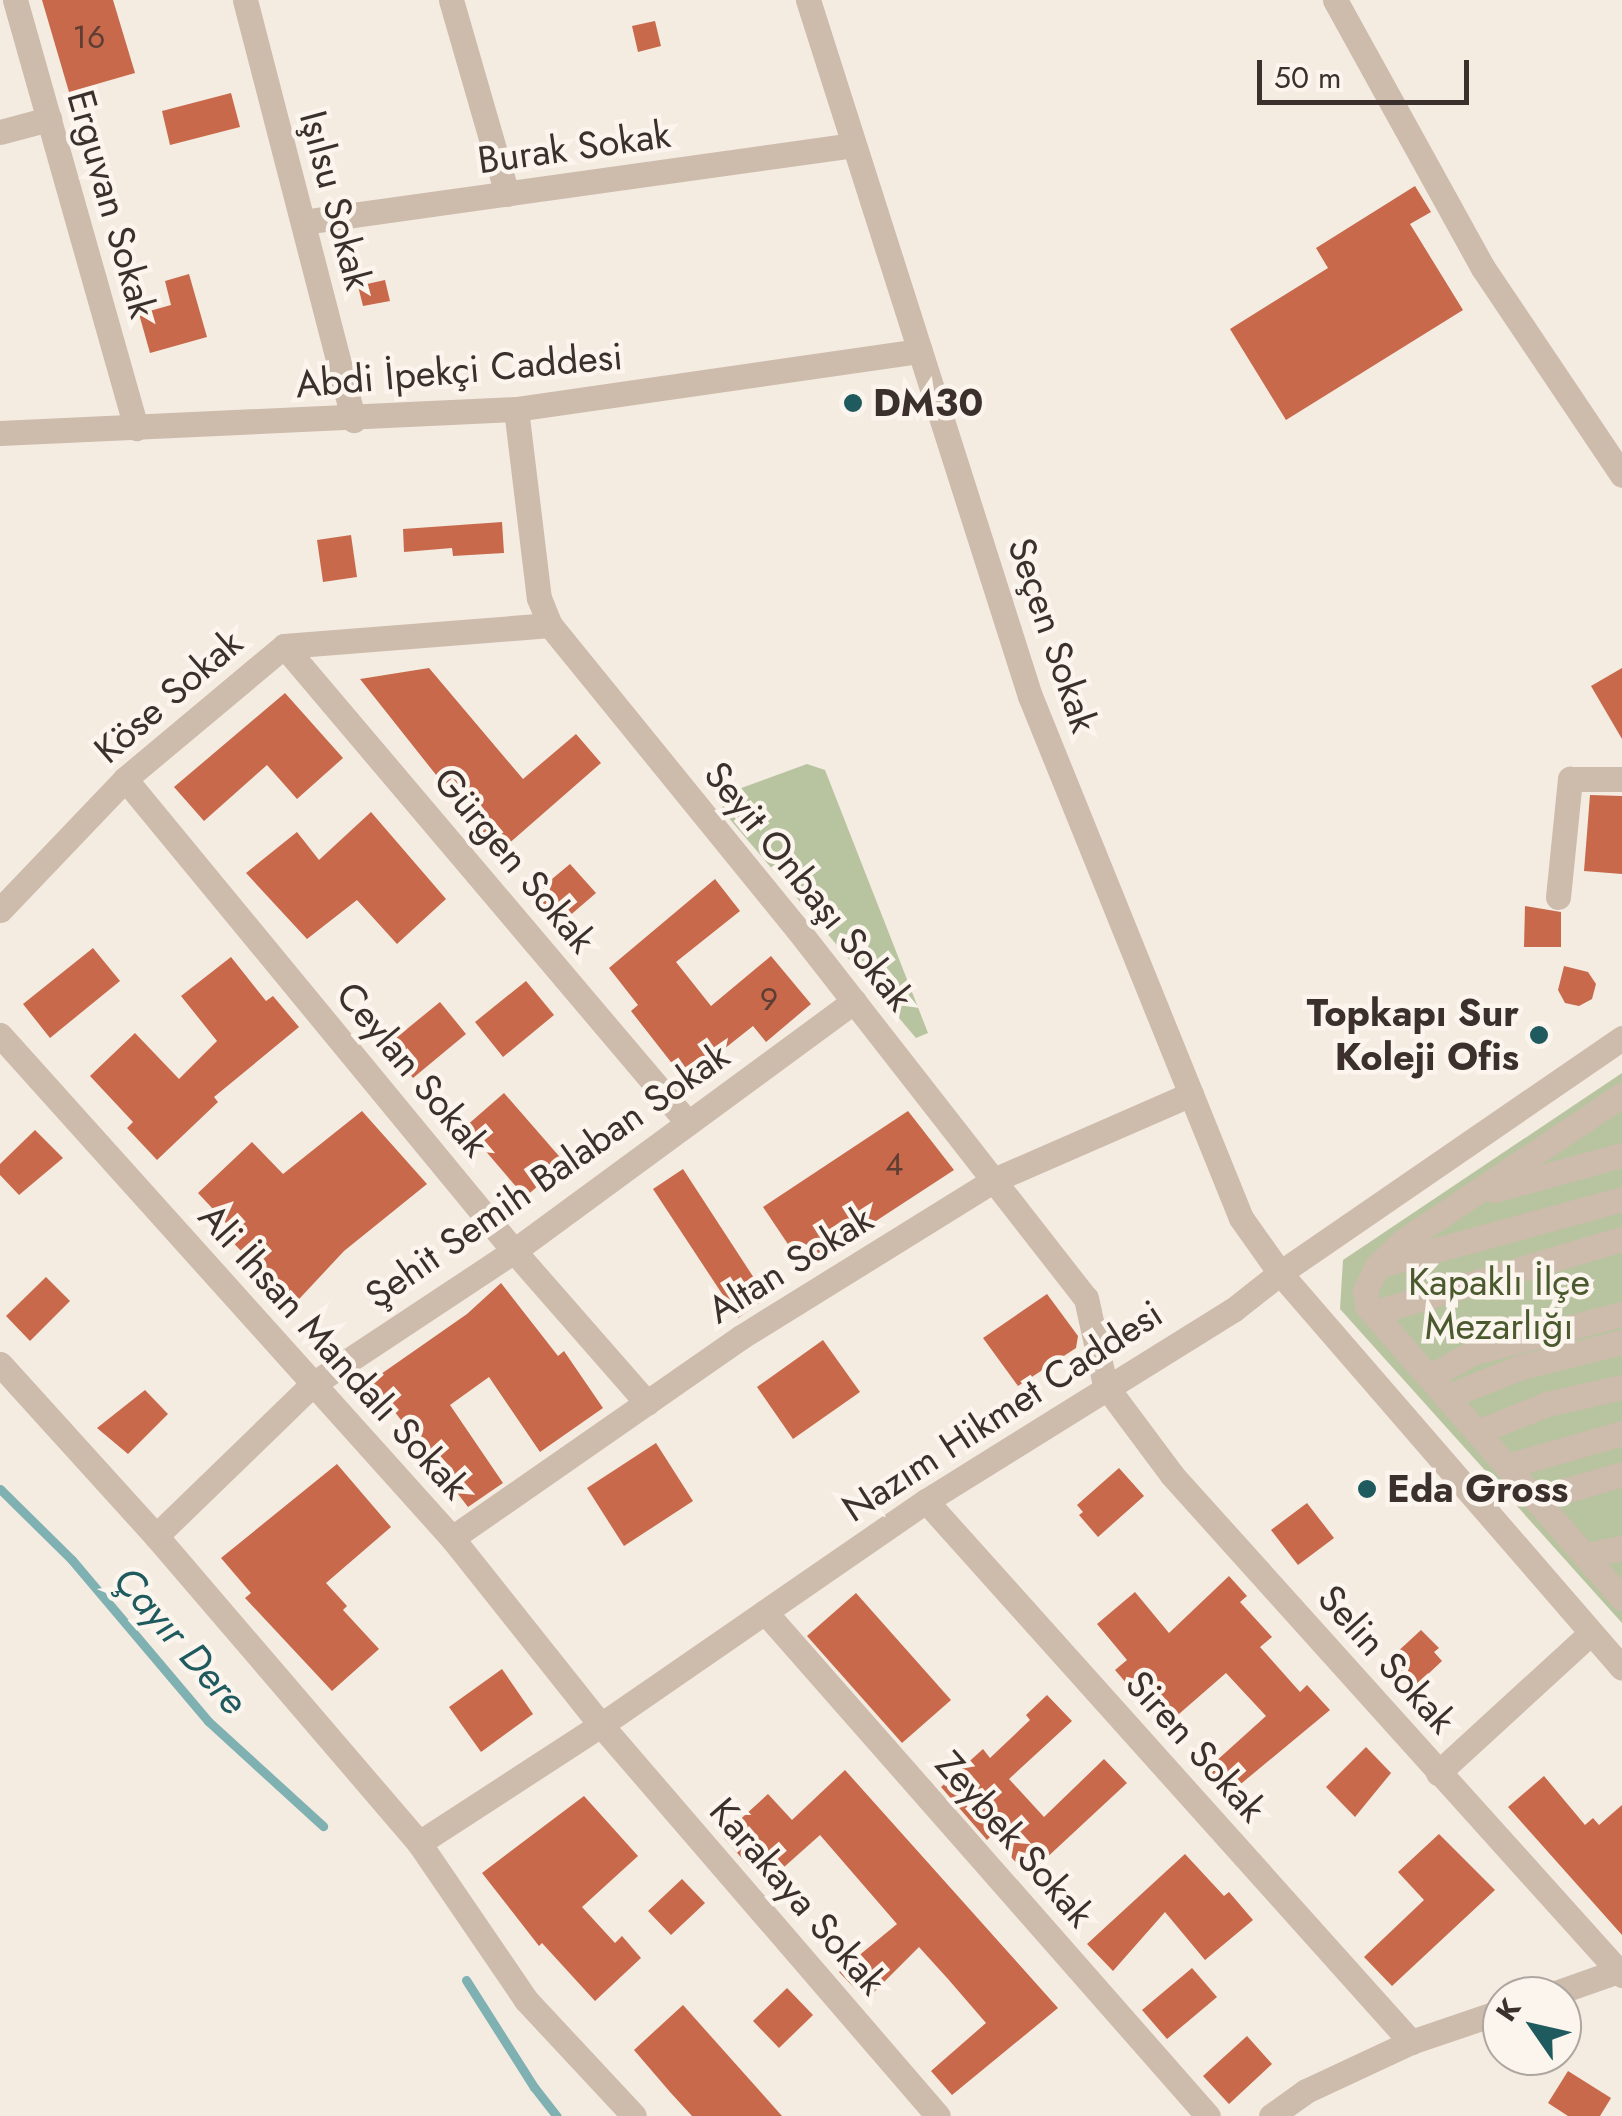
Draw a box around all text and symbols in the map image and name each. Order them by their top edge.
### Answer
house number: 16 [73,18,105,56]
scale bar [1262,40,1474,102]
text: 50 m [1274,56,1341,99]
street label: Erguvan Sokak [58,85,166,323]
street label: Işılsu Sokak [290,106,382,294]
street label: Burak Sokak [475,111,673,183]
street label: Abdi İpekçi Caddesi [294,333,624,407]
place label: DM30 [873,380,983,426]
marker: DM30 [842,392,864,414]
street label: Seçen Sokak [998,532,1108,738]
street label: Köse Sokak [85,620,251,772]
street label: Seyit Onbaşı Sokak [695,752,923,1020]
street label: Gürgen Sokak [424,758,606,962]
street label: Ceylan Sokak [327,973,499,1165]
house number: 9 [760,980,778,1018]
place label: Topkapı Sur Koleji Ofis [1307,990,1519,1080]
marker: Topkapı Sur Koleji Ofis [1528,1024,1550,1046]
street label: Şehit Semih Balaban Sokak [357,1032,737,1318]
house number: 4 [885,1145,903,1183]
street label: Ali İhsan Mandalı Sokak [189,1194,479,1508]
street label: Altan Sokak [699,1195,881,1333]
park label: Kapaklı İlçe Mezarlığı [1408,1259,1590,1348]
street label: Nazım Hikmet Caddesi [834,1291,1170,1531]
place label: Eda Gross [1387,1466,1568,1512]
marker: Eda Gross [1356,1478,1378,1500]
water label: Çayır Dere [104,1556,258,1724]
street label: Selin Sokak [1309,1576,1465,1742]
street label: Siren Sokak [1116,1661,1276,1831]
street label: Zeybek Sokak [926,1742,1104,1936]
street label: Karakaya Sokak [700,1788,896,2004]
north arrow [1482,1976,1582,2076]
text: K [1486,1990,1531,2030]

